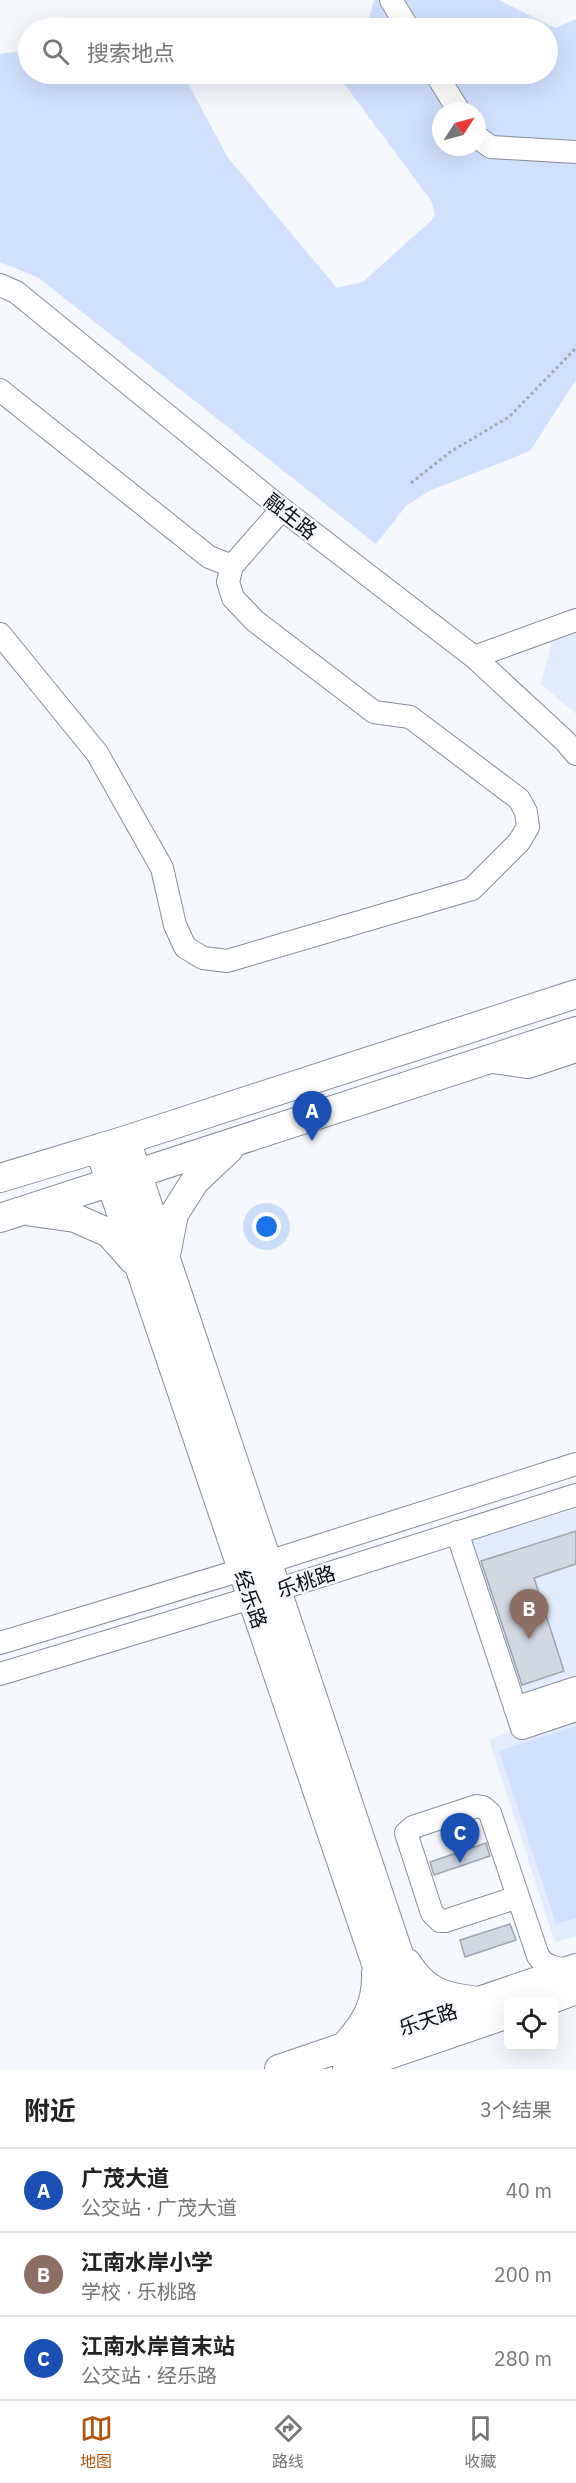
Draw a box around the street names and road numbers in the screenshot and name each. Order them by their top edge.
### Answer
street label: 融生路 [259,487,323,545]
street label: 乐桃路 [273,1559,339,1603]
street label: 经乐路 [228,1566,274,1632]
street label: 乐天路 [395,1997,461,2041]

